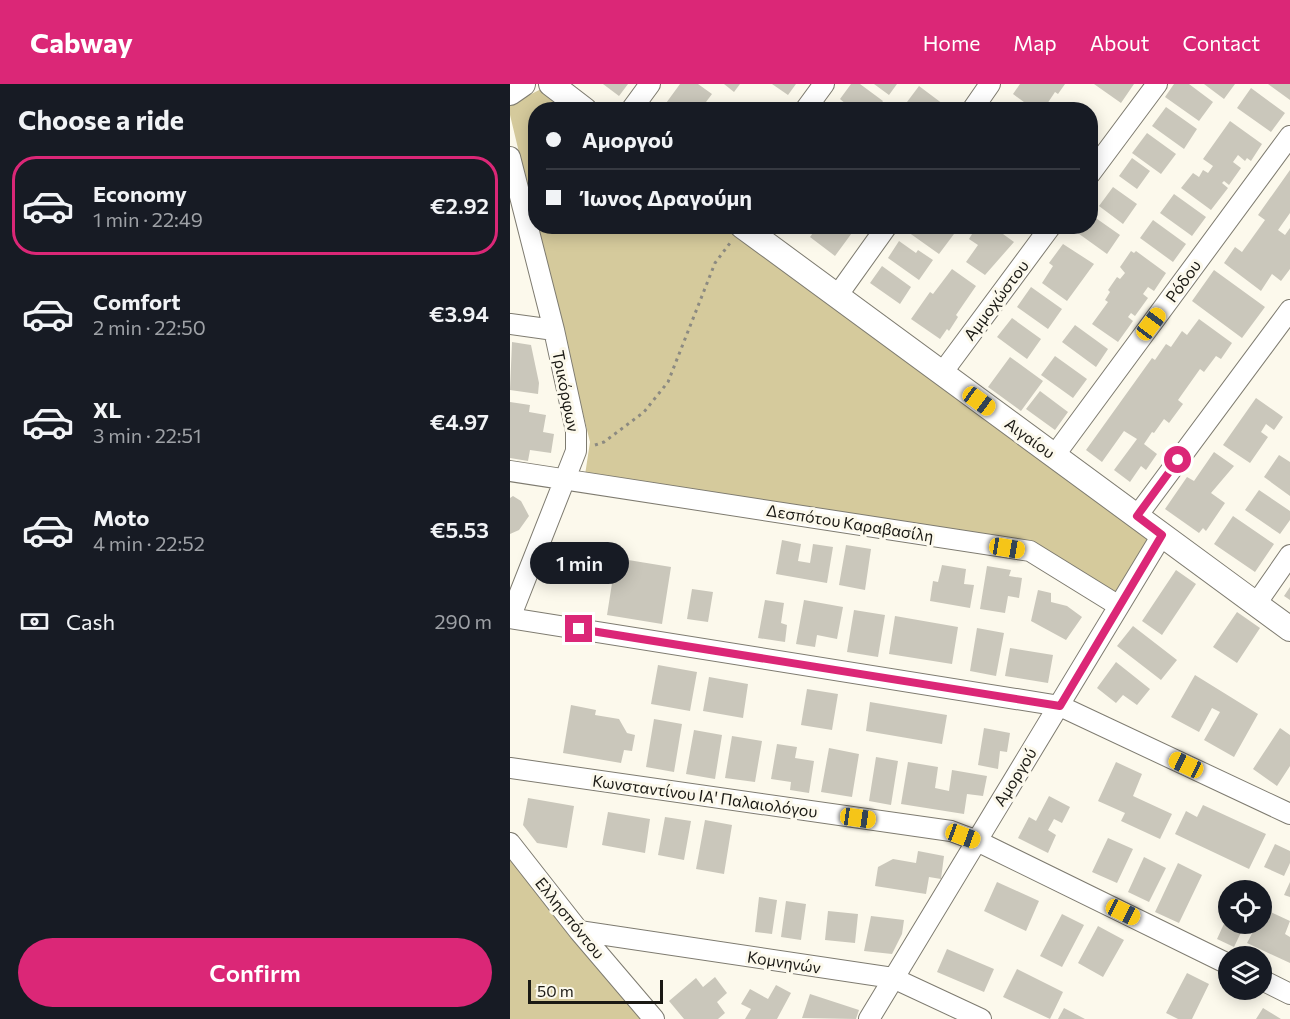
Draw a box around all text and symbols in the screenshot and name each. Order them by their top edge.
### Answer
text: Cabway [30,25,133,59]
text: Home [923,30,980,55]
text: Map [1013,30,1057,55]
text: About [1090,30,1149,55]
text: Contact [1182,30,1260,55]
text: Choose a ride [18,103,184,136]
text: Αμοργού [582,126,673,153]
icon: car [21,179,75,233]
text: Economy [93,180,187,207]
text: Ίωνος Δραγούμη [582,184,752,211]
text: €2.92 [430,192,489,219]
text: 1 min · 22:49 [93,207,203,231]
street label: Αμμοχώστου [959,256,1032,344]
street label: Ρόδου [1161,256,1204,305]
icon: car [21,287,75,341]
text: Comfort [93,288,181,315]
text: €3.94 [429,300,489,327]
car [1133,304,1169,344]
text: 2 min · 22:50 [93,315,206,339]
street label: Τρικόρφων [549,349,584,433]
car [959,383,999,419]
icon: car [21,395,75,449]
text: XL [93,396,121,423]
text: €4.97 [430,408,489,435]
street label: Αιγαίου [1002,413,1059,462]
text: 3 min · 22:51 [93,423,202,447]
route start [1164,446,1191,473]
street label: Δεσπότου Καραβασίλη [765,500,935,545]
icon: car [21,503,75,557]
text: Moto [93,504,149,531]
text: €5.53 [430,516,489,543]
text: 4 min · 22:52 [93,531,205,555]
car [988,536,1026,560]
callout: 1 min [530,542,628,584]
text: 1 min [556,551,603,575]
icon: cash [18,605,51,638]
text: Cash [66,608,115,635]
text: 290 m [434,609,492,633]
route end [565,615,592,642]
street label: Αμοργού [989,744,1040,809]
car [1166,749,1206,781]
street label: Κωνσταντίνου ΙΑ' Παλαιολόγου [591,770,819,821]
car [839,807,877,829]
car [943,821,983,851]
street label: Ελλησπόντου [532,873,609,962]
map controls [1218,880,1272,1000]
button: locate [1218,880,1272,934]
car [1103,896,1143,928]
button: Confirm [18,938,492,1007]
street label: Κοµνηνών [746,946,822,977]
button: layers [1218,946,1272,1000]
scale bar [528,977,663,1004]
text: 50 m [537,981,574,1000]

